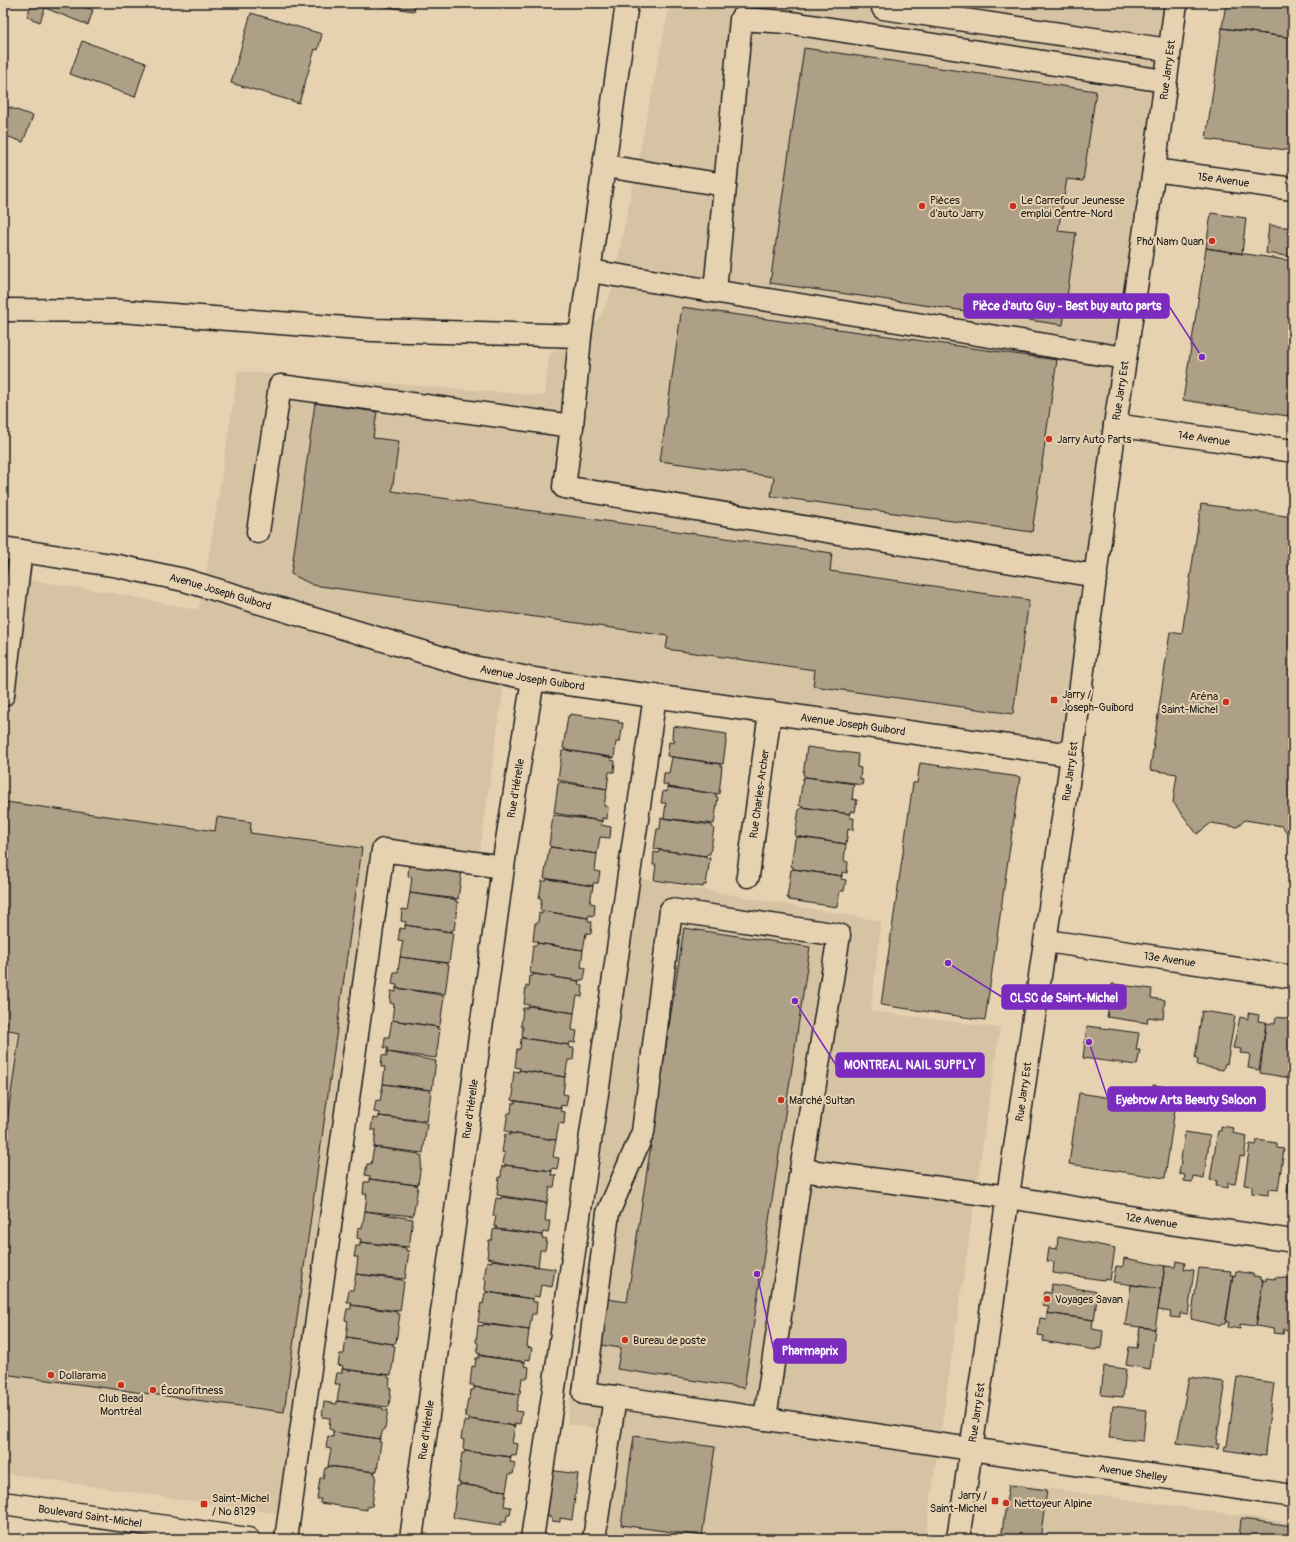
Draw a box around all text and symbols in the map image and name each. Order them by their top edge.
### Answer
street label: Rue Jarry Est [1157,39,1178,101]
street label: 15e Avenue [1197,170,1250,190]
place label: Pièces d'auto Jarry [930,194,984,220]
place label: Le Carrefour Jeunesse emploi Centre-Nord [1021,194,1125,220]
marker: Pièces d'auto Jarry [917,201,927,211]
marker: Le Carrefour Jeunesse emploi Centre-Nord [1008,201,1018,211]
place label: Phở Nam Quan [1136,235,1204,248]
marker: Phở Nam Quan [1207,236,1217,246]
callout: Pièce d'auto Guy - Best buy auto parts [964,294,1169,318]
text: Pièce d'auto Guy - Best buy auto parts [973,299,1162,314]
street label: Rue Jarry Est [1110,359,1132,421]
street label: 14e Avenue [1177,428,1231,449]
place label: Jarry Auto Parts [1057,433,1131,446]
marker: Jarry Auto Parts [1044,434,1054,444]
street label: Avenue Joseph Guibord [168,571,273,613]
street label: Avenue Joseph Guibord [479,663,585,693]
place label: Jarry / Joseph-Guibord [1062,688,1134,714]
place label: Aréna Saint-Michel [1161,690,1218,716]
marker: Jarry / Joseph-Guibord [1049,695,1059,705]
marker: Aréna Saint-Michel [1221,697,1231,707]
street label: Avenue Joseph Guibord [800,711,906,738]
street label: Rue Jarry Est [1060,740,1081,802]
street label: Rue Charles-Archer [747,748,772,839]
street label: Rue d'Hérelle [505,757,527,819]
street label: 13e Avenue [1143,949,1197,970]
callout: CLSC de Saint-Michel [1002,985,1126,1009]
text: CLSC de Saint-Michel [1010,991,1118,1006]
callout: MONTREAL NAIL SUPPLY [836,1053,984,1077]
text: MONTREAL NAIL SUPPLY [844,1058,976,1073]
street label: Rue Jarry Est [1013,1061,1035,1123]
street label: Rue d'Hérelle [460,1078,481,1140]
callout: Eyebrow Arts Beauty Saloon [1108,1087,1265,1111]
text: Eyebrow Arts Beauty Saloon [1116,1093,1257,1108]
place label: Marché Sultan [789,1094,855,1107]
marker: Marché Sultan [776,1095,786,1105]
street label: 12e Avenue [1124,1210,1179,1231]
place label: Voyages Savan [1055,1293,1123,1306]
marker: Voyages Savan [1042,1294,1052,1304]
place label: Bureau de poste [633,1334,706,1347]
marker: Bureau de poste [620,1335,630,1345]
callout: Pharmaprix [774,1339,846,1363]
text: Pharmaprix [782,1344,838,1359]
place label: Dollarama [59,1369,106,1382]
marker: Dollarama [46,1370,56,1380]
marker: Club Bead Montréal [116,1380,126,1390]
street label: Rue Jarry Est [966,1381,988,1443]
place label: Éconofitness [161,1384,223,1397]
marker: Éconofitness [148,1385,158,1395]
place label: Club Bead Montréal [99,1392,143,1418]
street label: Rue d'Hérelle [416,1399,437,1461]
street label: Avenue Shelley [1098,1462,1168,1485]
place label: Jarry / Saint-Michel [930,1489,987,1515]
place label: Saint-Michel / No 8129 [212,1492,269,1518]
marker: Jarry / Saint-Michel [990,1496,1000,1506]
place label: Nettoyeur Alpine [1014,1497,1093,1510]
marker: Nettoyeur Alpine [1001,1498,1011,1508]
marker: Saint-Michel / No 8129 [199,1499,209,1509]
street label: Boulevard Saint-Michel [37,1502,143,1530]

